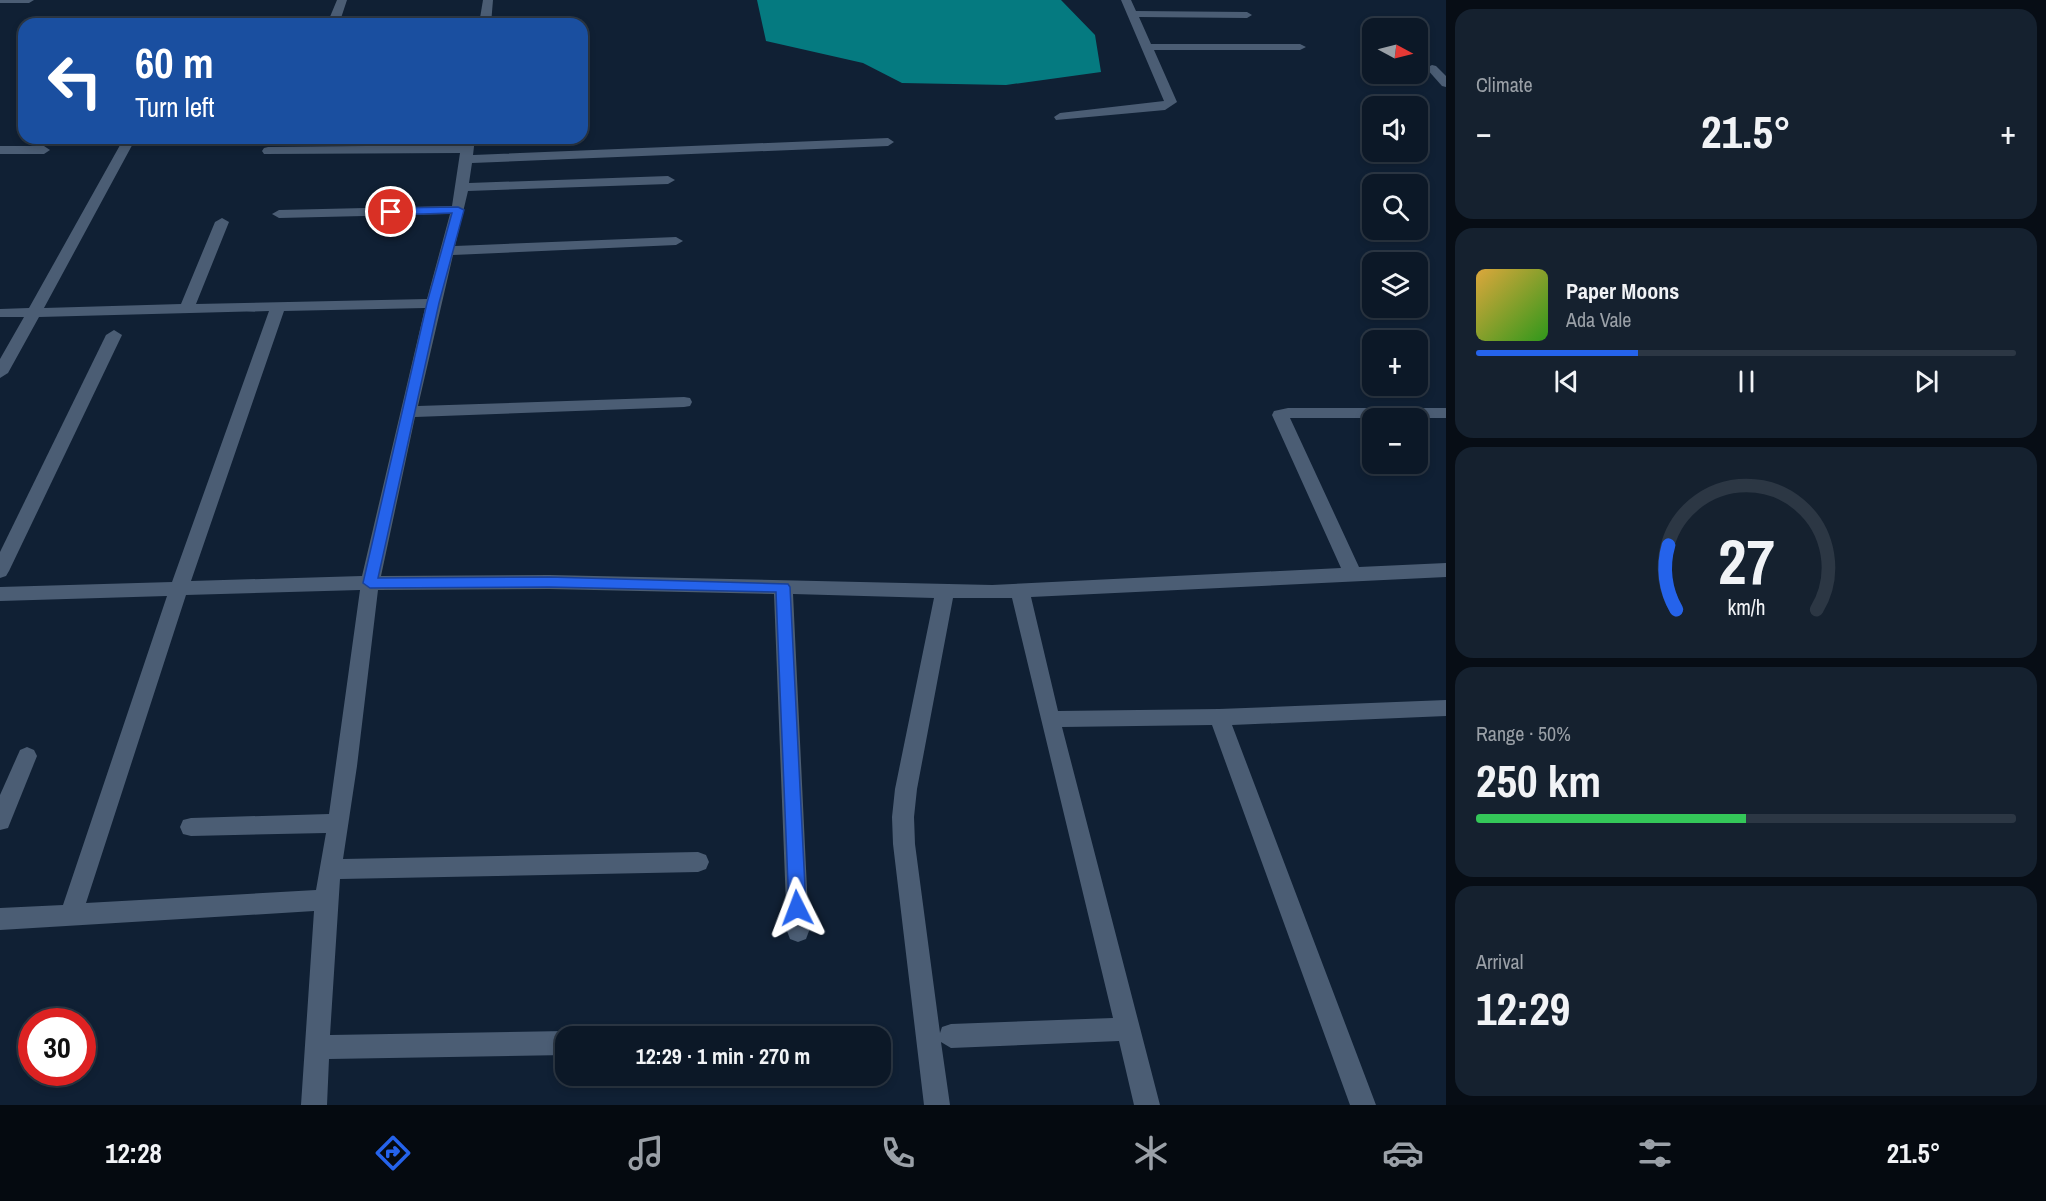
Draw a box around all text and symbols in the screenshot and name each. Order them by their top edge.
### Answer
north arrow [1362,18,1428,84]
map controls [1362,18,1428,474]
text: 60 m [135,35,214,91]
icon: left [36,42,114,120]
text: Climate [1476,71,1533,98]
text: Turn left [135,89,214,125]
button: sound [1362,96,1428,162]
text: 21.5° [1701,101,1791,162]
text: − [1476,110,1492,154]
text: + [2000,110,2016,154]
button: search [1362,174,1428,240]
pin [365,186,416,237]
icon: arrive [374,195,407,228]
button: layers [1362,252,1428,318]
text: Paper Moons [1566,276,1679,306]
text: Ada Vale [1566,306,1631,333]
button: + [1362,330,1428,396]
icon: previous [1550,365,1583,398]
icon: pause [1730,365,1763,398]
icon: next [1910,365,1943,398]
button: − [1362,408,1428,474]
text: 27 [1718,519,1774,603]
text: km/h [1727,593,1765,622]
text: Range · 50% [1476,720,1571,747]
text: 250 km [1476,750,1601,811]
position arrow [765,876,829,940]
text: Arrival [1476,948,1523,975]
text: 12:29 [1476,978,1570,1039]
speed limit sign: 30 [18,1008,96,1086]
text: 12:29 · 1 min · 270 m [636,1041,810,1071]
icon: directions [372,1132,414,1174]
icon: music [625,1132,667,1174]
icon: phone [877,1132,919,1174]
icon: climate [1130,1132,1172,1174]
icon: car [1382,1132,1424,1174]
icon: filters [1634,1132,1676,1174]
text: 12:28 [105,1135,162,1171]
text: 21.5° [1887,1135,1941,1171]

